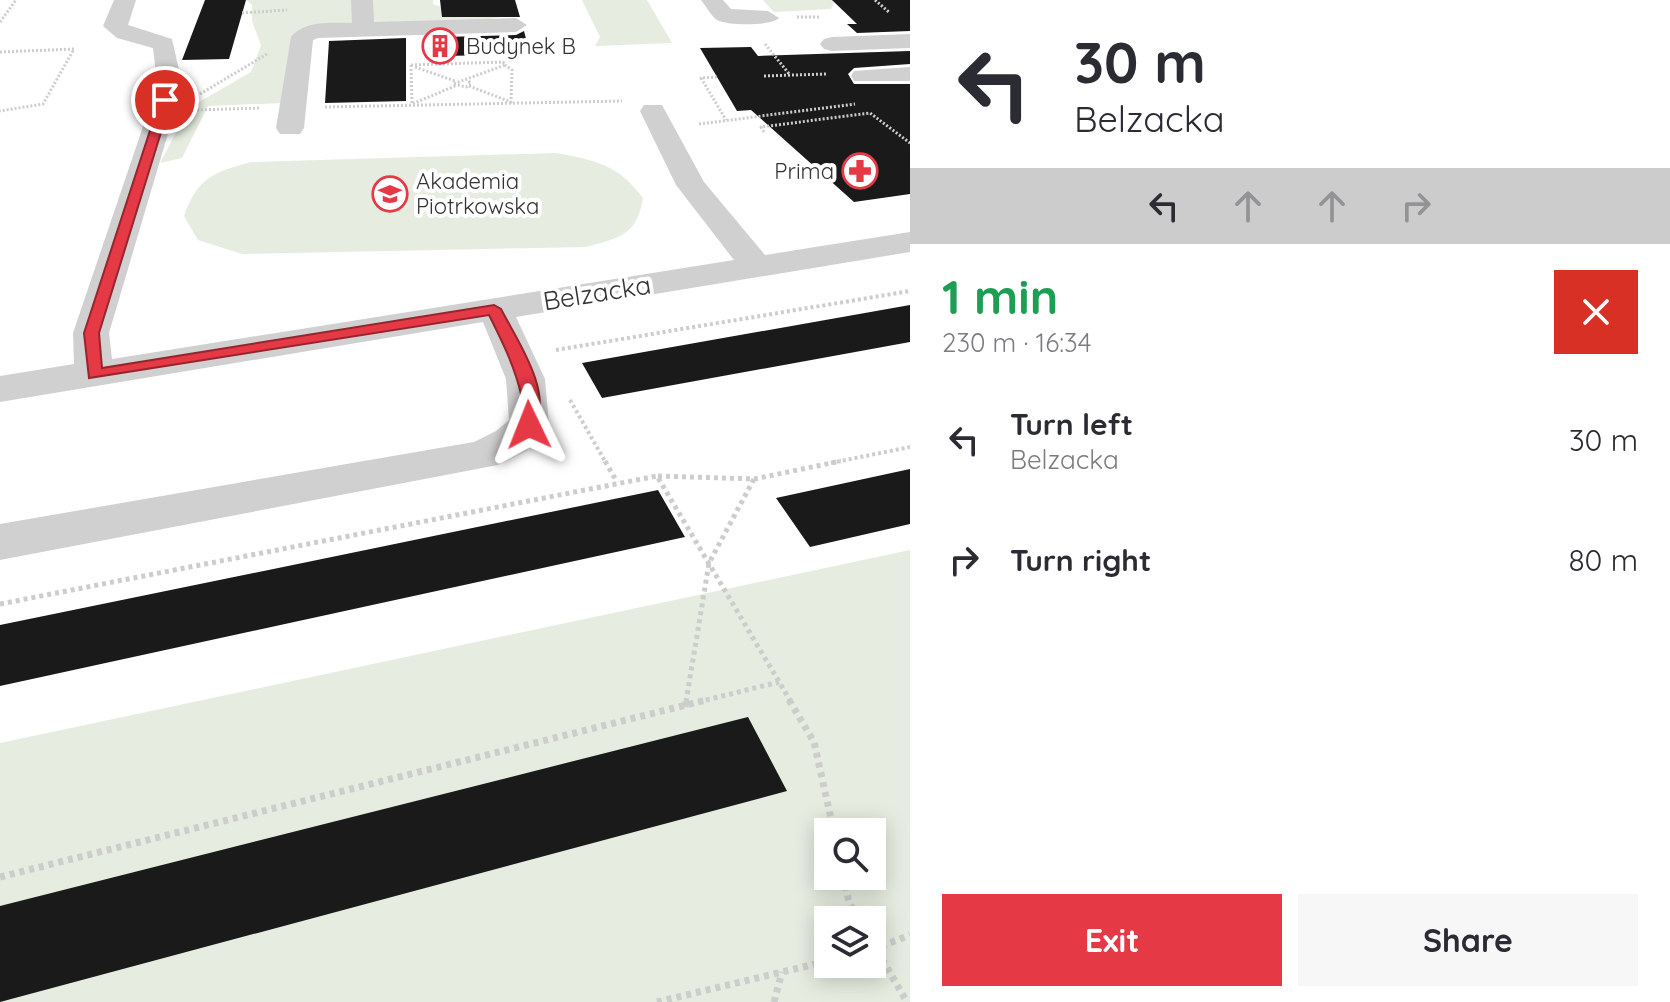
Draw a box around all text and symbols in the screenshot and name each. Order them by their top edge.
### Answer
building icon: Budynek B [421,27,459,65]
text: 30 m [1074,27,1206,97]
place label: Budynek B [466,32,576,60]
icon: left [942,32,1046,136]
pin [131,66,199,134]
icon: arrive [143,78,187,122]
text: Belzacka [1074,96,1225,141]
pharmacy icon: Prima [841,152,879,190]
place label: Prima [774,157,834,185]
place label: Akademia Piotrkowska [416,167,539,220]
school or university icon: Akademia Piotrkowska [371,175,409,213]
icon: left [1142,184,1186,228]
icon: ahead [1226,184,1270,228]
icon: ahead [1310,184,1354,228]
icon: right [1394,184,1438,228]
text: 1 min [942,266,1058,326]
street label: Belzacka [541,268,653,317]
button: close [1554,270,1638,354]
text: 230 m · 16:34 [942,326,1091,359]
position arrow [487,383,571,467]
text: Turn left [1010,405,1133,443]
icon: left [942,418,986,462]
text: 30 m [1569,421,1638,459]
text: Belzacka [1010,443,1119,476]
icon: right [942,538,986,582]
text: Turn right [1010,541,1151,579]
text: 80 m [1568,541,1638,579]
map controls [814,818,886,978]
button: search [814,818,886,890]
button: Exit [942,894,1282,986]
button: Share [1298,894,1638,986]
button: layers [814,906,886,978]

